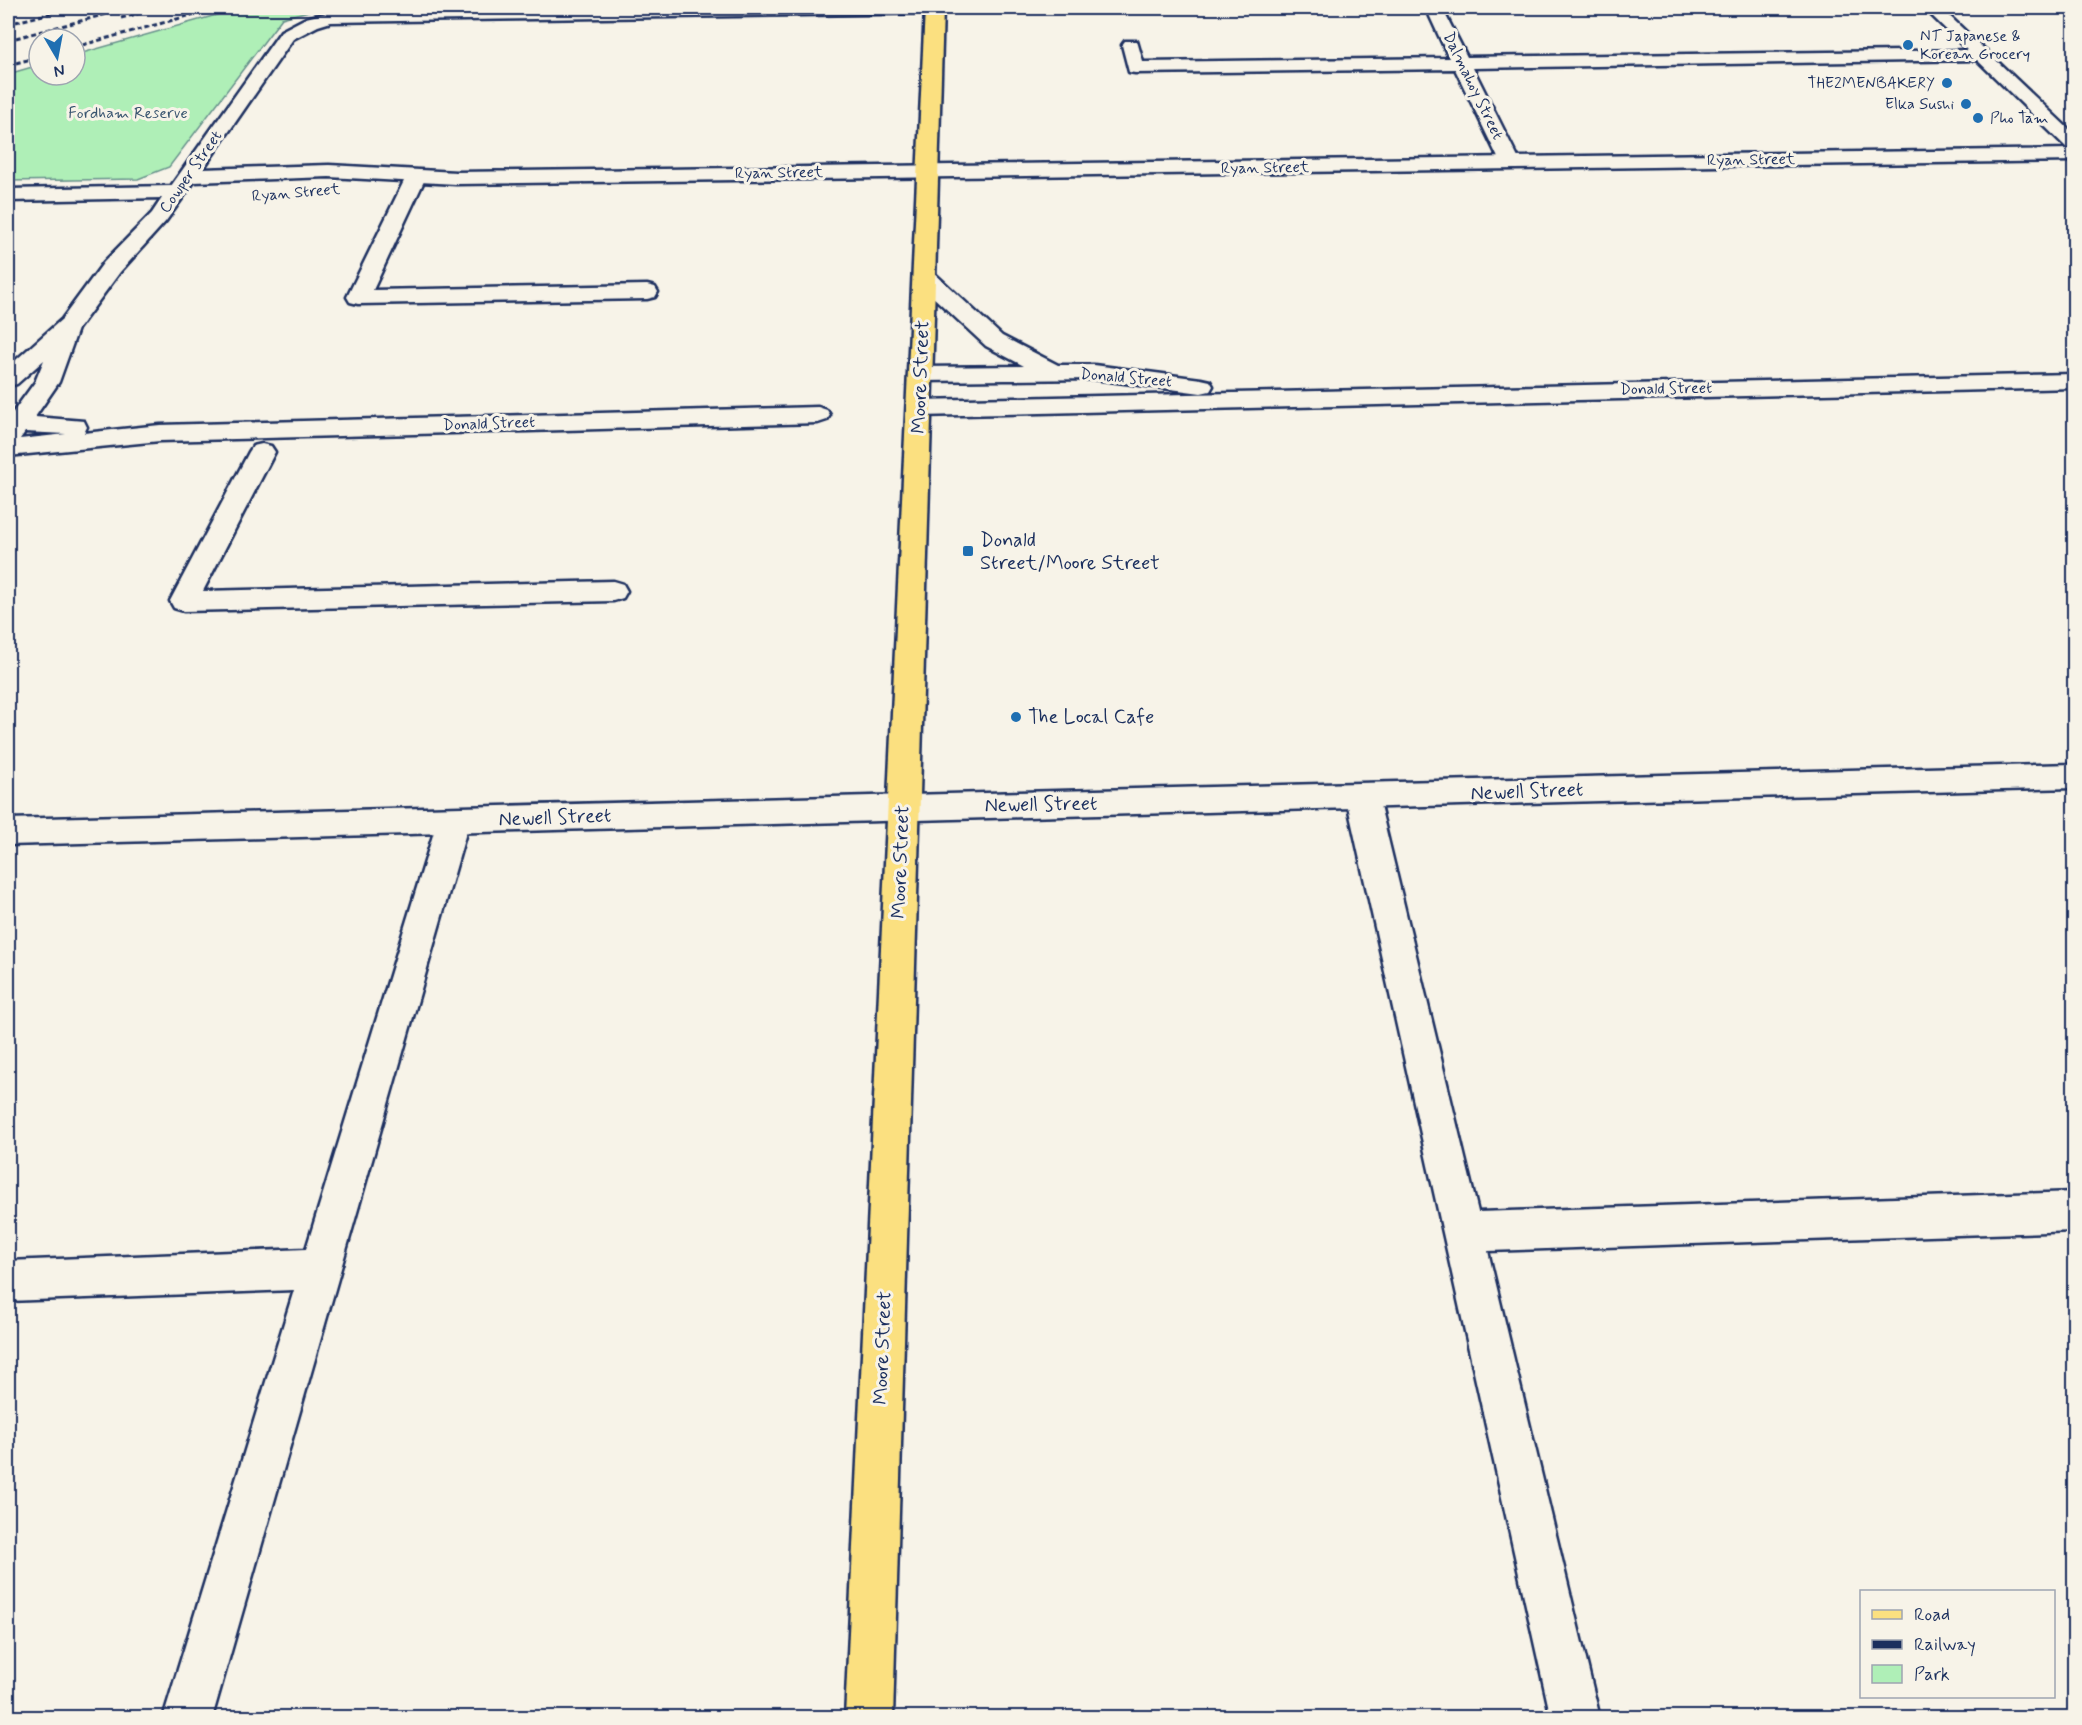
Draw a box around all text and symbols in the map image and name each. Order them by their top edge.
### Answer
place label: NT Japanese & Korean Grocery [1920,26,2030,65]
north arrow [27,27,87,87]
street label: Dalmahoy Street [1438,29,1508,143]
marker: NT Japanese & Korean Grocery [1901,38,1915,52]
text: N [52,59,66,82]
place label: THE2MENBAKERY [1808,73,1935,94]
marker: THE2MENBAKERY [1940,76,1954,90]
place label: Elka Sushi [1885,94,1954,115]
marker: Elka Sushi [1959,97,1973,111]
park label: Fordham Reserve [68,103,188,124]
place label: Pho Tam [1990,108,2048,129]
marker: Pho Tam [1971,111,1985,125]
street label: Cowper Street [155,127,227,217]
street label: Ryan Street [1707,149,1796,171]
street label: Ryan Street [1221,157,1310,179]
street label: Ryan Street [735,162,824,184]
street label: Ryan Street [251,179,342,207]
street label: Moore Street [906,320,936,434]
street label: Donald Street [1079,364,1173,392]
street label: Donald Street [1620,378,1712,400]
street label: Donald Street [443,412,535,436]
place label: Donald Street/Moore Street [980,527,1160,577]
marker: Donald Street/Moore Street [961,544,975,558]
place label: The Local Cafe [1028,704,1154,731]
marker: The Local Cafe [1009,710,1023,724]
street label: Newell Street [1470,777,1584,807]
street label: Newell Street [984,791,1098,819]
street label: Newell Street [498,803,612,833]
street label: Moore Street [886,805,916,919]
street label: Moore Street [868,1291,898,1405]
legend [1860,1590,2055,1698]
text: Road [1914,1603,1950,1627]
text: Railway [1914,1633,1976,1657]
text: Park [1914,1663,1950,1687]

